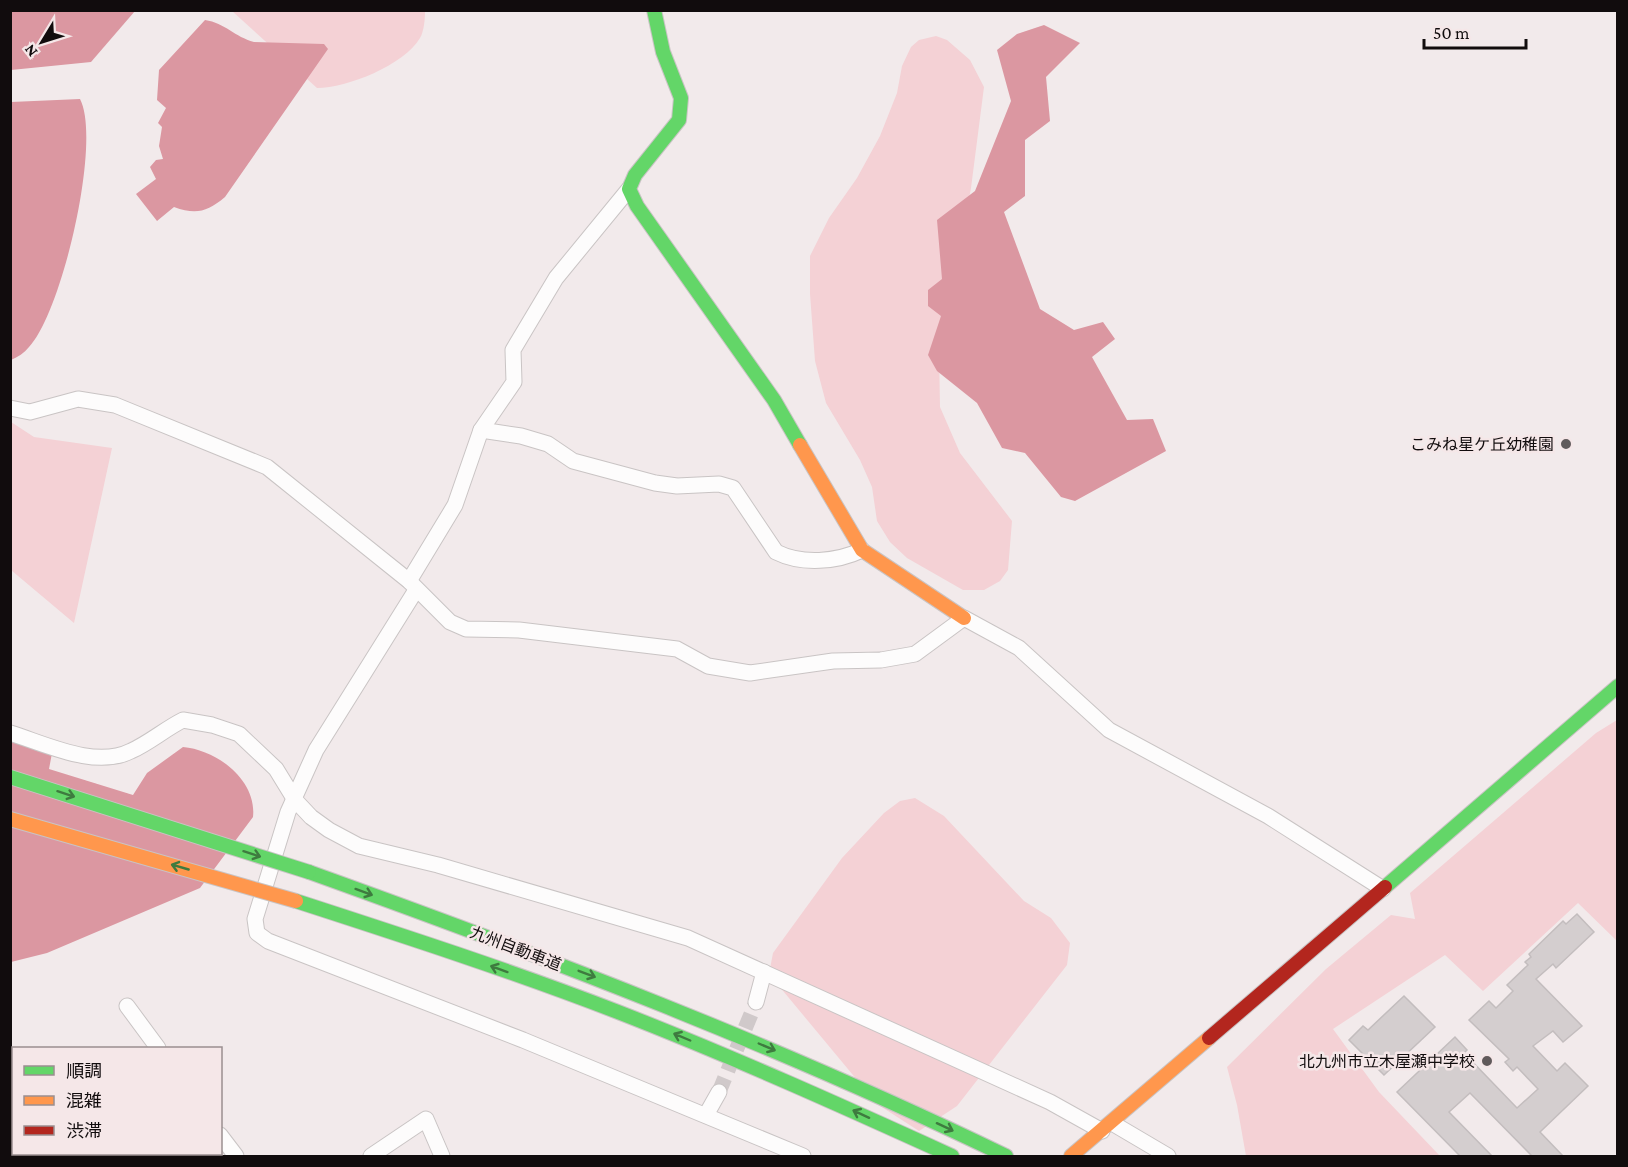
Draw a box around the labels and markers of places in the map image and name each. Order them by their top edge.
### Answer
place label: こみね星ケ丘幼稚園 [1410,436,1554,453]
marker: こみね星ケ丘幼稚園 [1559,437,1573,451]
place label: 北九州市立木屋瀬中学校 [1299,1053,1475,1070]
marker: 北九州市立木屋瀬中学校 [1480,1054,1494,1068]

